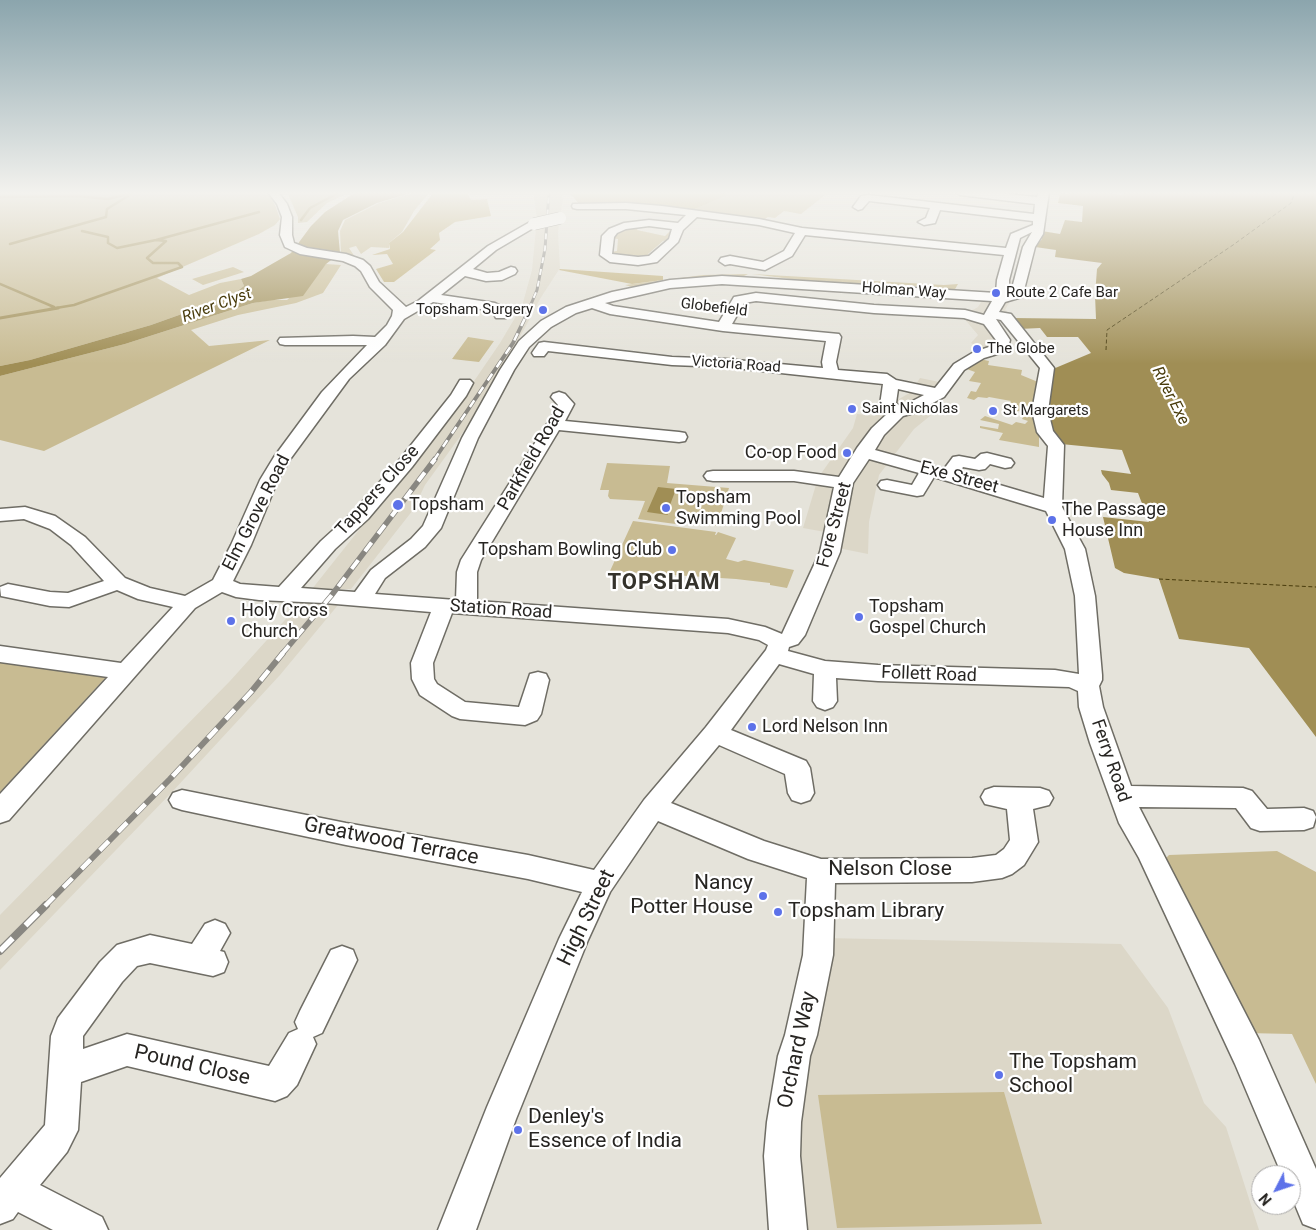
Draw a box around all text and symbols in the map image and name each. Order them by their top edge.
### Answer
street label: Holman Way [861,279,947,303]
place label: Route 2 Cafe Bar [1006,284,1118,302]
water label: River Clyst [180,285,254,327]
marker: Route 2 Cafe Bar [990,287,1002,299]
street label: Globefield [680,295,748,321]
place label: Topsham Surgery [416,301,533,319]
marker: Topsham Surgery [537,304,549,316]
place label: The Globe [987,340,1055,358]
marker: The Globe [971,343,983,355]
street label: Victoria Road [691,353,781,377]
water label: River Exe [1147,364,1193,428]
place label: Saint Nicholas [862,400,958,418]
place label: St Margarets [1003,402,1089,420]
street label: Parkfield Road [494,403,570,515]
marker: Saint Nicholas [846,403,858,415]
marker: St Margarets [987,405,999,417]
street label: Tappers Close [332,441,424,541]
place label: Co-op Food [745,442,837,464]
marker: Co-op Food [841,447,853,459]
street label: Elm Grove Road [219,451,295,575]
street label: Exe Street [917,457,1001,499]
street label: Fore Street [813,480,857,570]
place label: Topsham Swimming Pool [676,487,801,530]
place label: Topsham [409,494,484,516]
marker: Topsham [391,498,405,512]
place label: The Passage House Inn [1062,499,1166,542]
marker: Topsham Swimming Pool [660,502,672,514]
marker: The Passage House Inn [1046,514,1058,526]
place label: Topsham Bowling Club [478,539,662,561]
marker: Topsham Bowling Club [666,544,678,556]
district label: TOPSHAM [607,570,721,596]
street label: Station Road [449,596,553,624]
place label: Topsham Gospel Church [869,596,986,638]
place label: Holy Cross Church [241,600,328,642]
marker: Topsham Gospel Church [853,611,865,623]
marker: Holy Cross Church [225,615,237,627]
street label: Follett Road [881,663,977,687]
place label: Lord Nelson Inn [762,716,888,738]
street label: Ferry Road [1086,717,1134,805]
marker: Lord Nelson Inn [746,721,758,733]
street label: Greatwood Terrace [301,813,481,871]
street label: Nelson Close [828,857,952,883]
street label: High Street [553,866,621,970]
place label: Nancy Potter House [630,871,753,921]
marker: Nancy Potter House [757,890,769,902]
place label: Topsham Library [788,899,944,925]
marker: Topsham Library [772,906,784,918]
street label: Orchard Way [773,989,823,1111]
street label: Pound Close [132,1040,252,1092]
place label: The Topsham School [1009,1050,1137,1100]
marker: The Topsham School [993,1069,1005,1081]
place label: Denley's Essence of India [528,1105,682,1155]
marker: Denley's Essence of India [512,1124,524,1136]
north arrow [1251,1165,1301,1215]
text: N [1256,1190,1275,1208]

